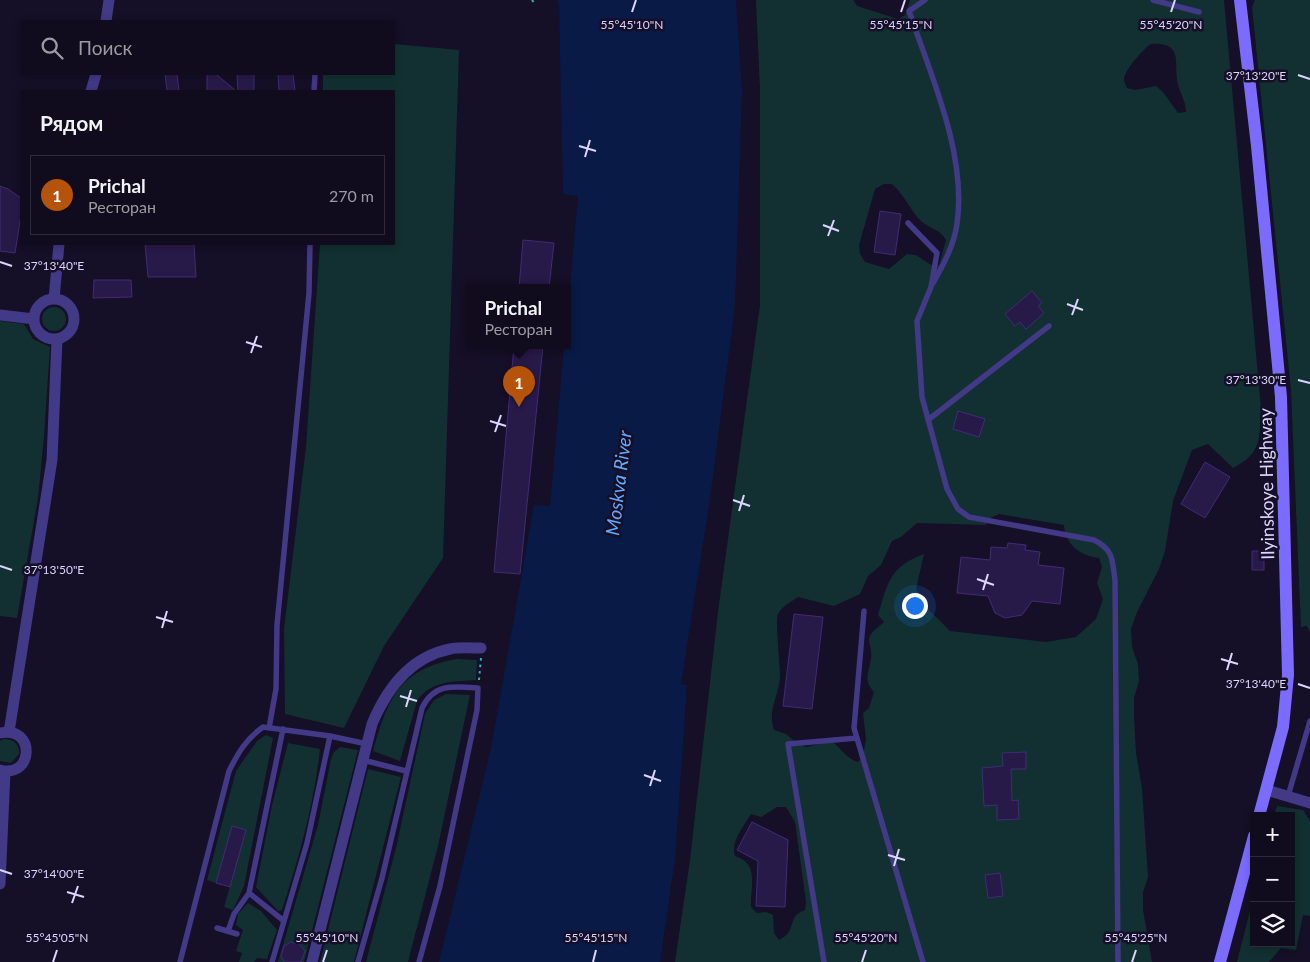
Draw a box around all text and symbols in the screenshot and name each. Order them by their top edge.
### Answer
text: 55°45'10"N [601,17,663,32]
text: 55°45'15"N [870,17,932,32]
text: 55°45'20"N [1140,17,1202,32]
search box [20,20,395,75]
icon: search [38,34,66,62]
text: Поиск [78,36,132,59]
text: 37°13'20"E [1226,68,1286,83]
text: Рядом [40,110,103,135]
text: Prichal [88,174,146,197]
text: 1 [52,186,62,205]
text: 270 m [329,186,374,205]
text: Ресторан [88,197,156,216]
text: 37°13'40"E [24,258,84,273]
popup [466,284,571,349]
text: Prichal [484,296,542,319]
text: Ресторан [484,319,553,338]
pin: 1 [503,366,535,407]
text: 37°13'30"E [1226,372,1286,387]
street label: Ilyinskoye Highway [1254,407,1278,560]
water label: Moskva River [600,429,636,537]
text: 37°13'50"E [24,562,84,577]
your location [902,593,928,619]
text: 37°13'40"E [1226,676,1286,691]
map controls [1250,812,1295,947]
button: + [1250,812,1295,857]
button: − [1250,857,1295,902]
text: 37°14'00"E [24,866,84,881]
button: layers [1250,902,1295,947]
text: 55°45'05"N [26,930,88,945]
text: 55°45'10"N [296,930,358,945]
text: 55°45'15"N [565,930,627,945]
text: 55°45'20"N [835,930,897,945]
text: 55°45'25"N [1105,930,1167,945]

